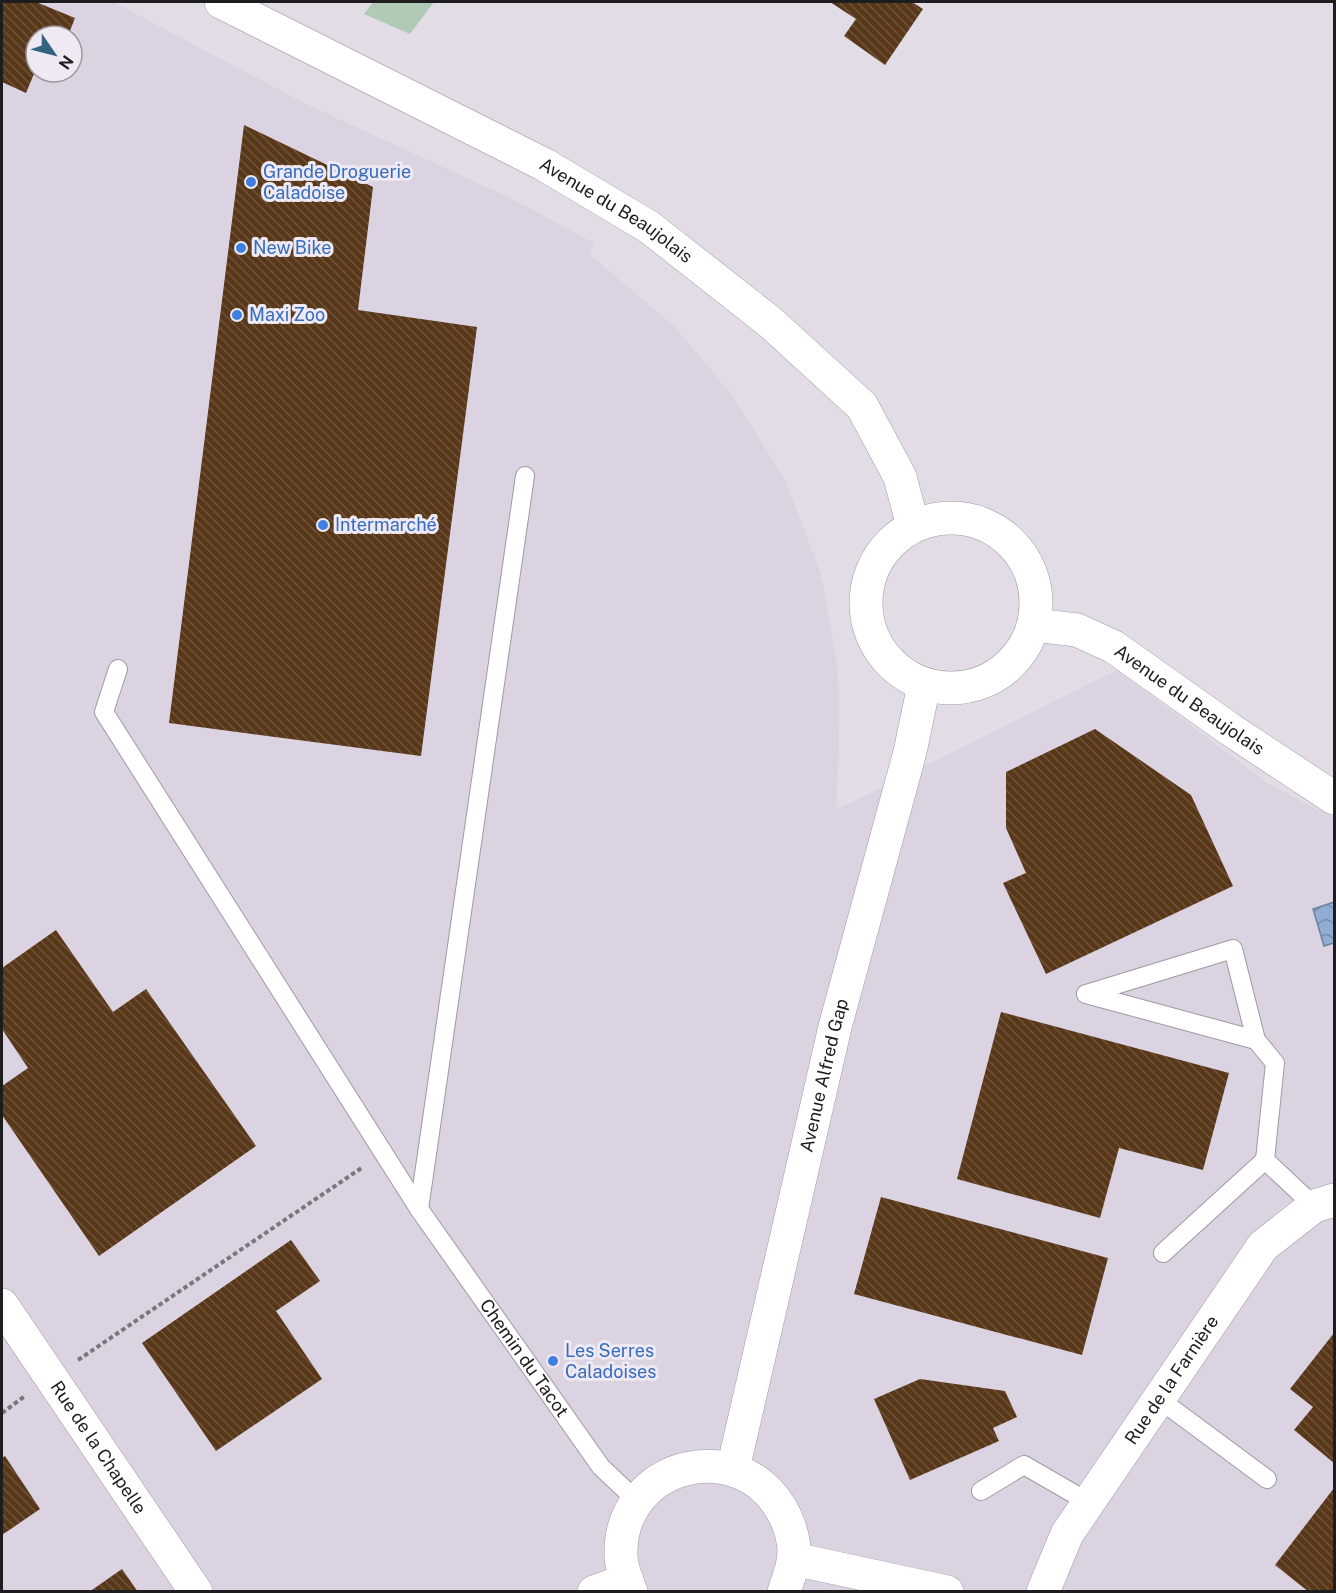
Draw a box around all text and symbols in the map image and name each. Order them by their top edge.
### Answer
north arrow [24,24,84,84]
text: N [55,52,77,73]
street label: Avenue du Beaujolais [536,153,697,267]
place label: Grande Droguerie Caladoise [263,161,411,203]
marker: Grande Droguerie Caladoise [244,175,258,189]
place label: New Bike [253,237,331,258]
marker: New Bike [234,241,248,255]
place label: Maxi Zoo [249,304,325,325]
marker: Maxi Zoo [230,308,244,322]
place label: Intermarché [335,514,437,535]
marker: Intermarché [316,518,330,532]
street label: Avenue du Beaujolais [1111,640,1268,759]
street label: Avenue Alfred Gap [795,996,852,1154]
street label: Chemin du Tacot [476,1295,573,1421]
street label: Rue de la Farnière [1120,1311,1223,1448]
place label: Les Serres Caladoises [565,1340,656,1382]
marker: Les Serres Caladoises [546,1354,560,1368]
street label: Rue de la Chapelle [46,1377,151,1518]

